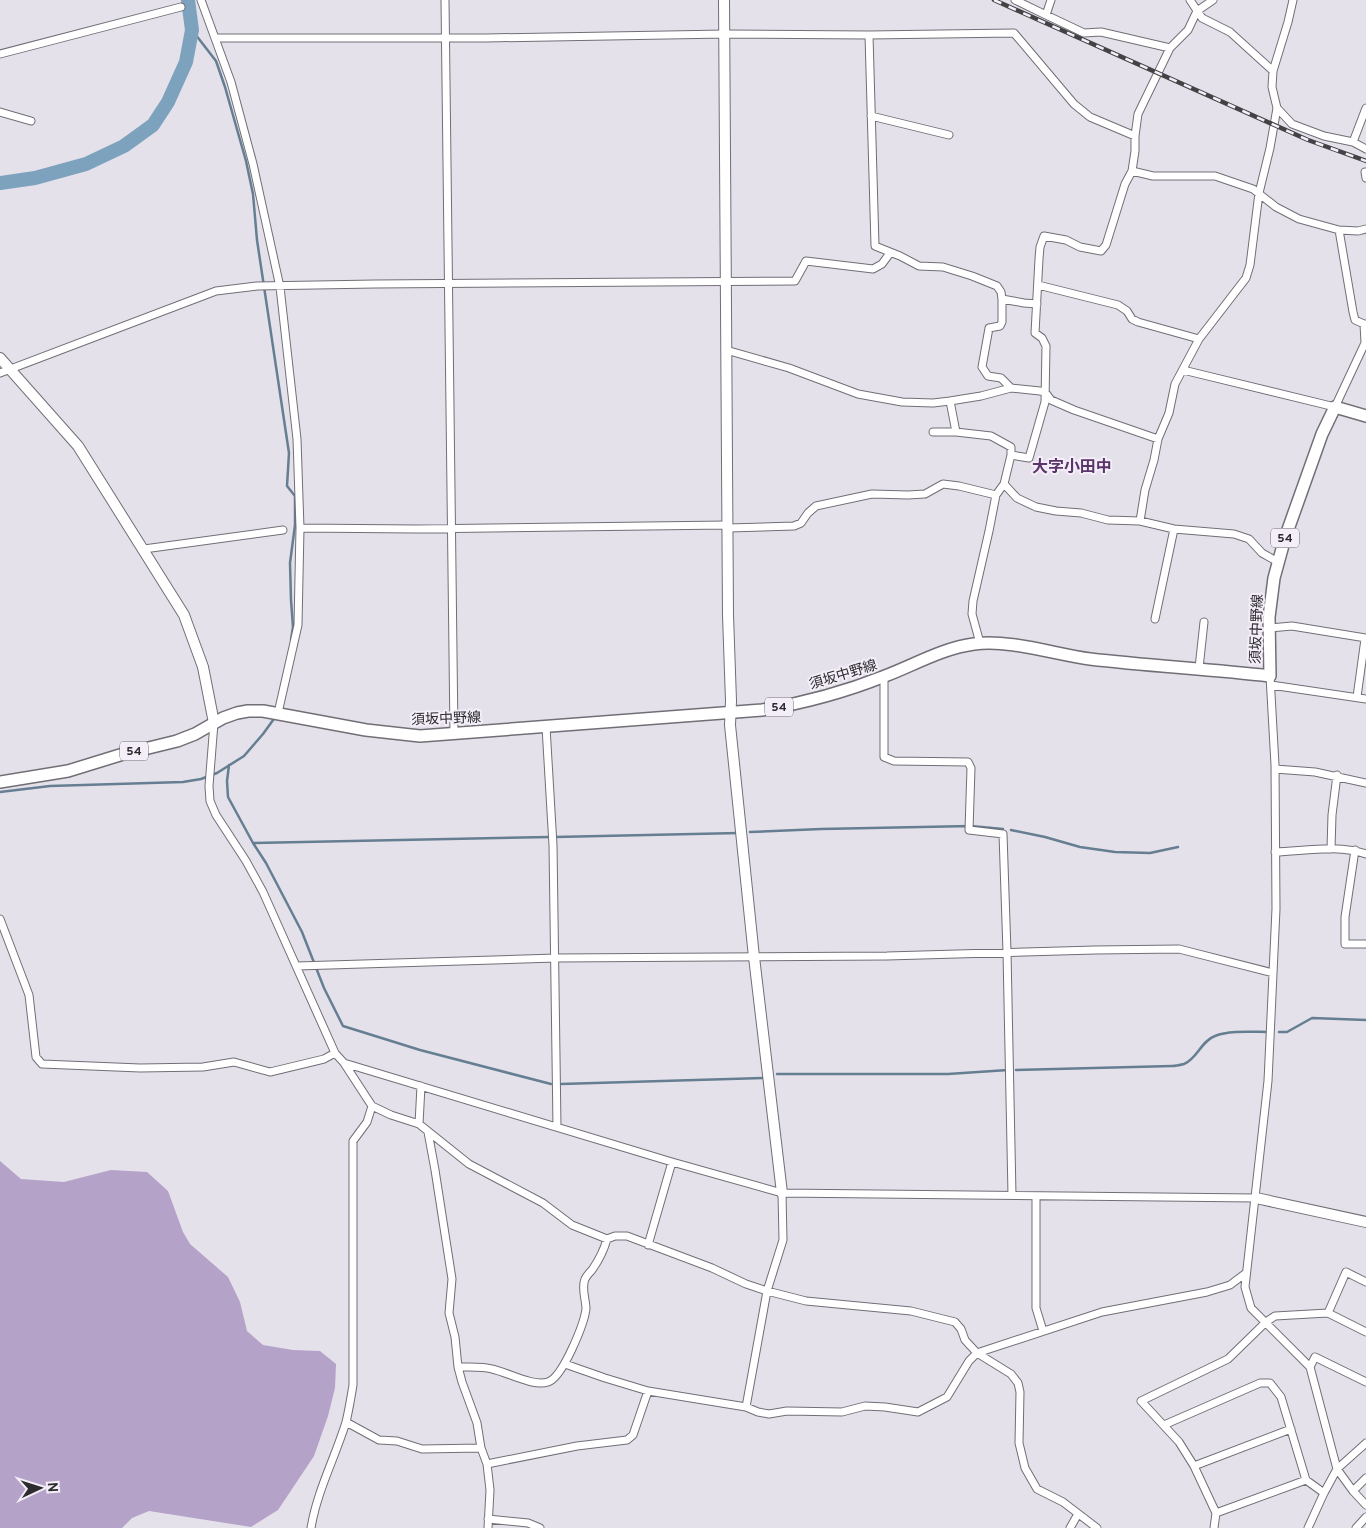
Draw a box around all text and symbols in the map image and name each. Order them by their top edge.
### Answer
district label: 大字小田中 [1032,458,1112,478]
road number: 54 [1271,528,1299,548]
street label: 須坂中野線 [1248,594,1267,664]
street label: 須坂中野線 [807,657,879,694]
road number: 54 [765,698,793,716]
street label: 須坂中野線 [411,710,481,729]
road number: 54 [120,741,148,760]
north arrow [15,1463,65,1513]
text: N [43,1482,60,1493]

